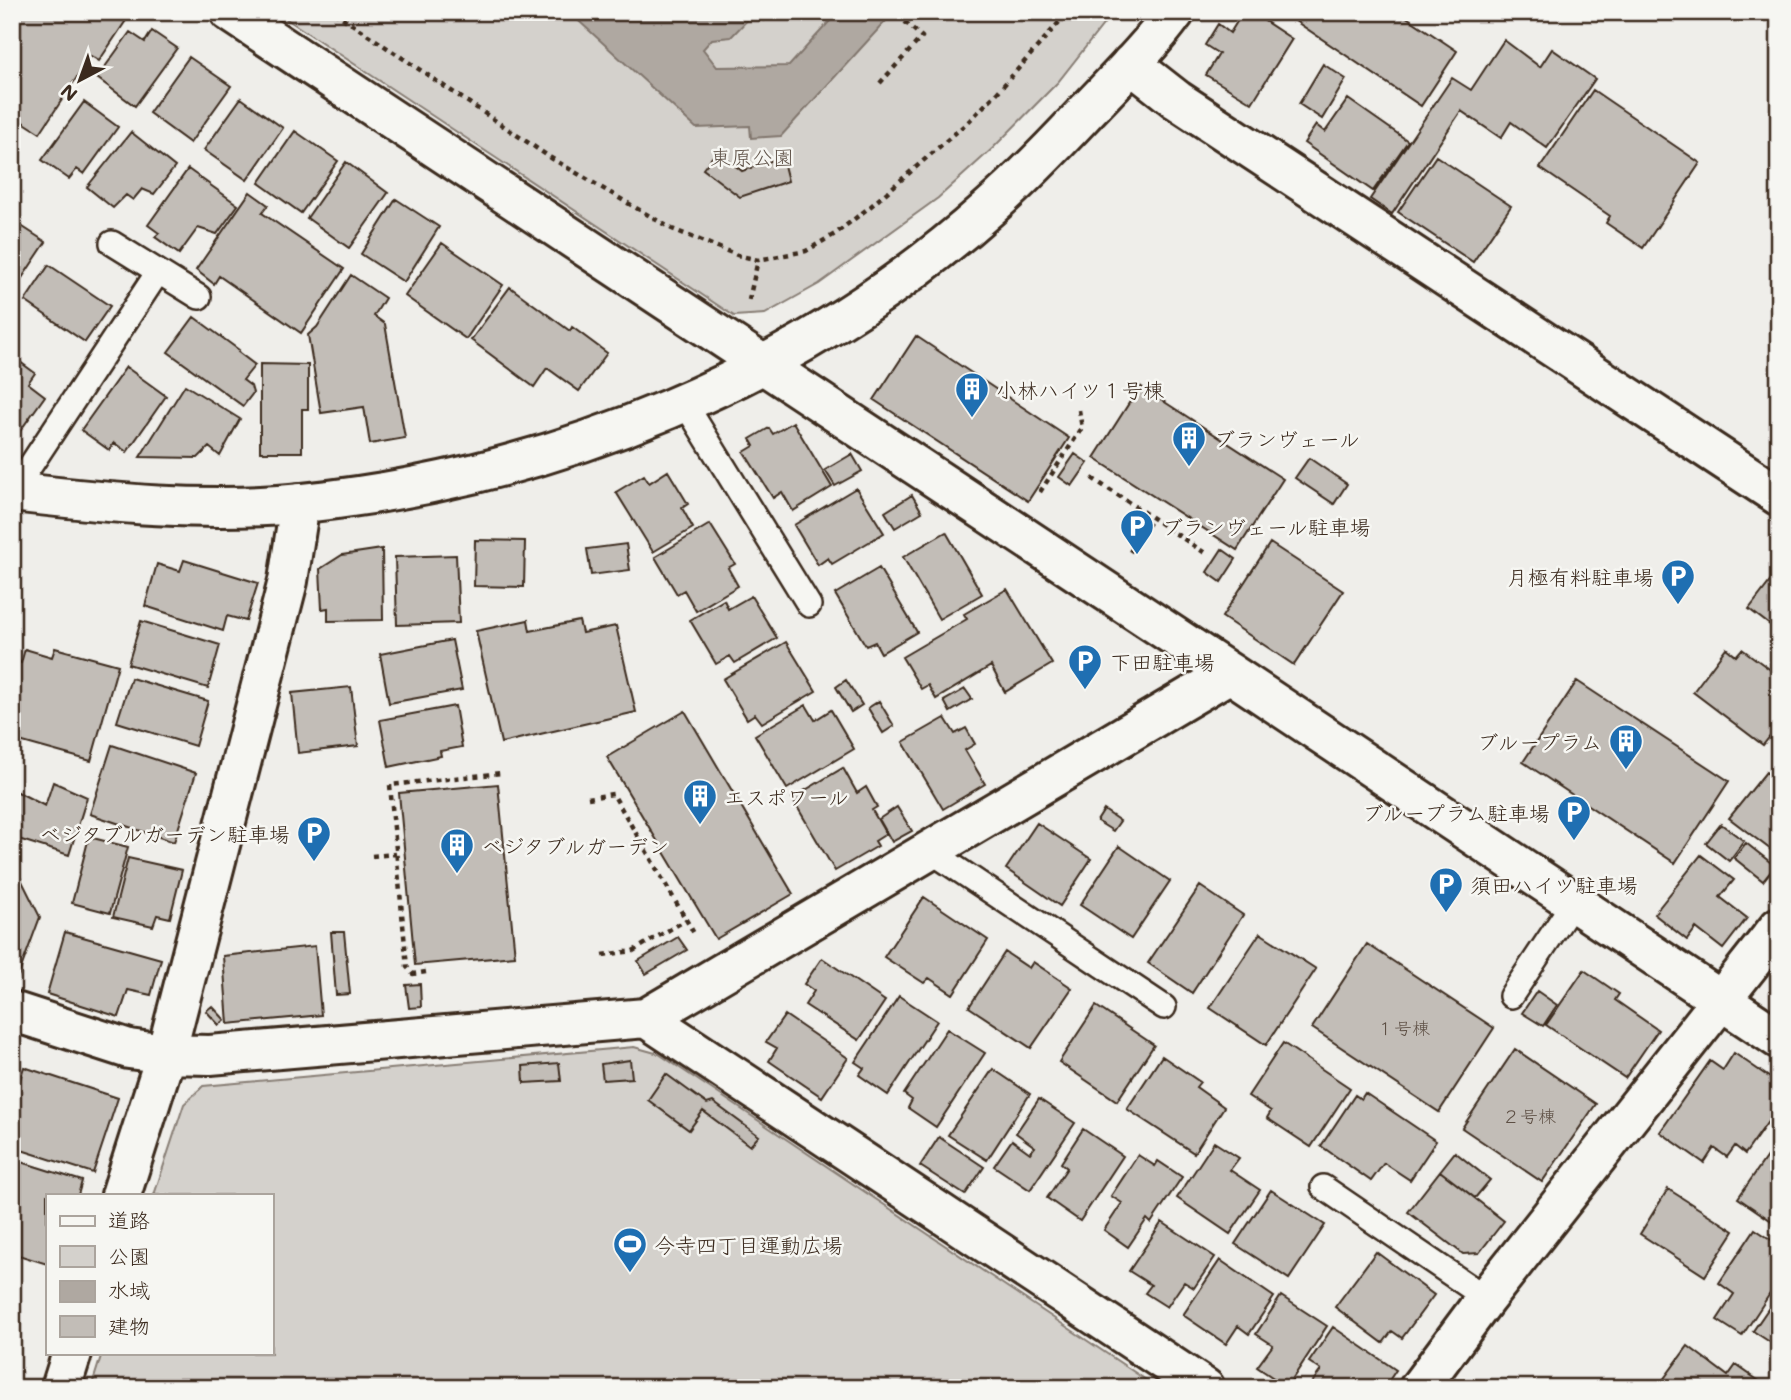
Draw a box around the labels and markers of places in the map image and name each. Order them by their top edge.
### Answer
building icon: 小林ハイツ１号棟 [953,370,991,419]
place label: 小林ハイツ１号棟 [996,376,1164,403]
building icon: ブランヴェール [1170,419,1208,468]
place label: ブランヴェール [1214,425,1360,452]
parking icon: ブランヴェール駐車場 [1118,507,1156,556]
place label: ブランヴェール駐車場 [1162,513,1371,540]
parking icon: 月極有料駐車場 [1659,557,1697,606]
place label: 月極有料駐車場 [1507,563,1654,590]
parking icon: 下田駐車場 [1066,642,1104,691]
place label: 下田駐車場 [1110,648,1215,675]
building icon: ブループラム [1607,722,1645,771]
place label: ブループラム [1477,728,1602,755]
building icon: エスポワール [681,777,719,826]
place label: エスポワール [724,783,849,810]
parking icon: ブループラム駐車場 [1555,793,1593,842]
place label: ブループラム駐車場 [1362,799,1550,826]
parking icon: ベジタブルガーデン駐車場 [295,814,333,863]
place label: ベジタブルガーデン駐車場 [40,820,290,847]
building icon: ベジタブルガーデン [438,826,476,875]
place label: ベジタブルガーデン [482,832,669,859]
parking icon: 須田ハイツ駐車場 [1427,865,1465,914]
place label: 須田ハイツ駐車場 [1470,871,1638,898]
sports icon: 今寺四丁目運動広場 [611,1225,649,1274]
place label: 今寺四丁目運動広場 [654,1231,843,1258]

